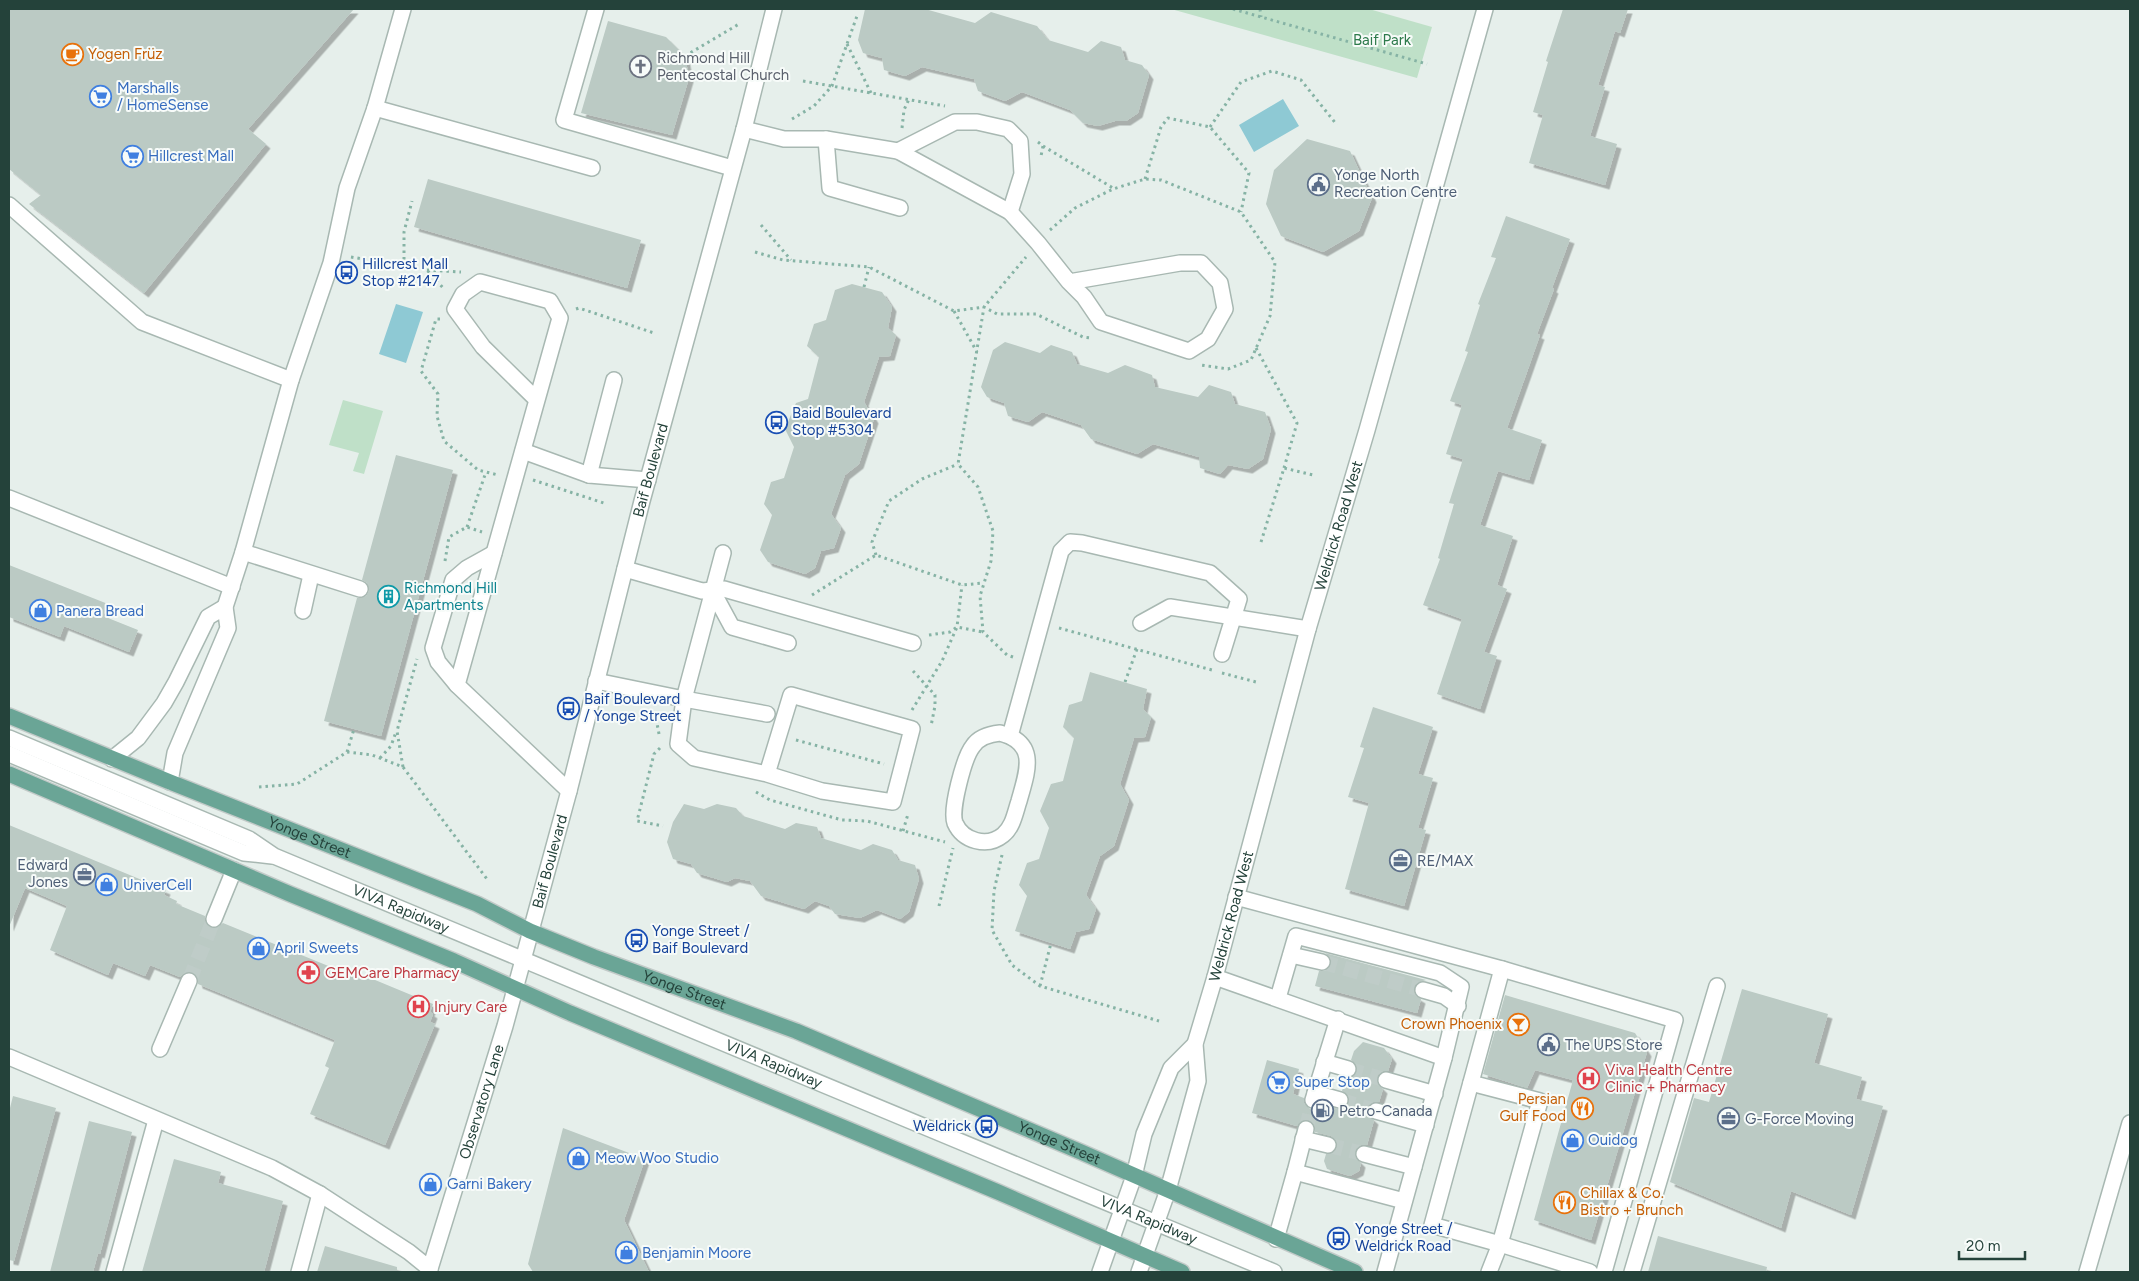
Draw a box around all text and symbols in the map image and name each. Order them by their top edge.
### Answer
park label: Baif Park [1353,31,1412,49]
cafe icon: Yogen Früz [60,42,84,66]
place label: Yogen Früz [88,45,163,63]
place label: Richmond Hill Pentecostal Church [657,49,789,84]
church icon: Richmond Hill Pentecostal Church [629,55,653,79]
place label: Marshalls / HomeSense [117,79,208,114]
supermarket icon: Marshalls / HomeSense [89,85,113,109]
supermarket icon: Hillcrest Mall [120,144,144,168]
place label: Hillcrest Mall [148,147,234,165]
place label: Yonge North Recreation Centre [1334,166,1457,201]
public building icon: Yonge North Recreation Centre [1306,172,1330,196]
place label: Hillcrest Mall Stop #2147 [362,255,448,290]
bus stop icon: Hillcrest Mall Stop #2147 [334,261,358,285]
place label: Baid Boulevard Stop #5304 [792,404,891,439]
bus stop icon: Baid Boulevard Stop #5304 [764,410,788,434]
street label: Baif Boulevard [629,421,672,519]
street label: Weldrick Road West [1311,458,1366,593]
place label: Richmond Hill Apartments [404,579,497,614]
building icon: Richmond Hill Apartments [376,585,400,609]
shop icon: Panera Bread [28,599,52,623]
place label: Panera Bread [56,602,144,620]
place label: Baif Boulevard / Yonge Street [584,690,682,725]
bus stop icon: Baif Boulevard / Yonge Street [556,696,580,720]
street label: Yonge Street [265,813,354,862]
street label: Baif Boulevard [528,813,571,910]
street label: Weldrick Road West [1205,848,1257,984]
office icon: RE/MAX [1389,849,1413,873]
place label: RE/MAX [1417,852,1474,870]
place label: Edward Jones [17,856,68,891]
office icon: Edward Jones [72,862,96,886]
shop icon: UniverCell [95,873,119,897]
place label: UniverCell [123,876,192,894]
street label: VIVA Rapidway [350,881,452,937]
place label: Yonge Street / Baif Boulevard [652,922,750,957]
bus stop icon: Yonge Street / Baif Boulevard [624,928,648,952]
shop icon: April Sweets [246,936,270,960]
place label: April Sweets [274,939,358,957]
pharmacy icon: GEMCare Pharmacy [297,961,321,985]
place label: GEMCare Pharmacy [325,964,460,982]
street label: Yonge Street [640,966,729,1014]
hospital icon: Injury Care [406,995,430,1019]
place label: Injury Care [434,998,507,1016]
bar icon: Crown Phoenix [1506,1012,1530,1036]
place label: Crown Phoenix [1401,1015,1502,1033]
public building icon: The UPS Store [1537,1033,1561,1057]
street label: VIVA Rapidway [723,1036,825,1092]
place label: The UPS Store [1565,1036,1663,1054]
street label: Observatory Lane [455,1042,508,1161]
place label: Viva Health Centre Clinic + Pharmacy [1605,1061,1732,1096]
hospital icon: Viva Health Centre Clinic + Pharmacy [1577,1067,1601,1091]
supermarket icon: Super Stop [1266,1070,1290,1094]
place label: Super Stop [1294,1073,1370,1091]
place label: Persian Gulf Food [1499,1090,1566,1125]
restaurant icon: Persian Gulf Food [1570,1096,1594,1120]
fuel station icon: Petro-Canada [1311,1099,1335,1123]
place label: Petro-Canada [1339,1102,1432,1120]
office icon: G-Force Moving [1717,1107,1741,1131]
place label: G-Force Moving [1745,1110,1854,1128]
bus stop icon: Weldrick [975,1114,999,1138]
place label: Weldrick [913,1117,972,1135]
street label: Yonge Street [1015,1117,1104,1169]
shop icon: Ouidog [1560,1128,1584,1152]
place label: Ouidog [1588,1131,1638,1149]
shop icon: Meow Woo Studio [567,1146,591,1170]
place label: Meow Woo Studio [595,1149,719,1167]
shop icon: Garni Bakery [419,1172,443,1196]
place label: Garni Bakery [447,1175,532,1193]
place label: Chillax & Co. Bistro + Brunch [1580,1184,1683,1219]
restaurant icon: Chillax & Co. Bistro + Brunch [1552,1190,1576,1214]
street label: VIVA Rapidway [1098,1192,1200,1248]
place label: Yonge Street / Weldrick Road [1355,1220,1453,1255]
bus stop icon: Yonge Street / Weldrick Road [1327,1226,1351,1250]
scale bar [1959,1228,2025,1260]
text: 20 m [1966,1237,2000,1255]
shop icon: Benjamin Moore [614,1241,638,1265]
place label: Benjamin Moore [642,1244,751,1262]

